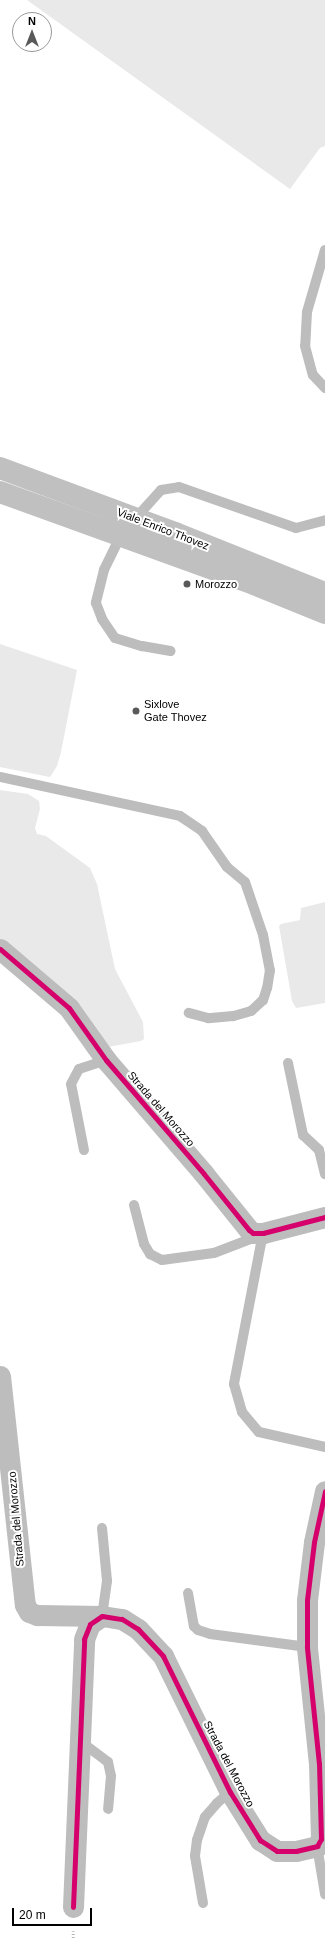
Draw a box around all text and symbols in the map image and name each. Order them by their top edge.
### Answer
north arrow [12,12,52,52]
text: N [28,15,36,27]
street label: Viale Enrico Thovez [115,505,211,553]
place label: Morozzo [195,577,237,591]
marker: Morozzo [182,579,192,589]
place label: Sixlove Gate Thovez [144,698,207,724]
marker: Sixlove Gate Thovez [131,706,141,716]
street label: Strada del Morozzo [125,1069,197,1149]
street label: Strada del Morozzo [5,1471,27,1567]
street label: Strada del Morozzo [201,1719,257,1809]
scale bar [14,1900,94,1926]
text: 20 m [19,1908,46,1922]

